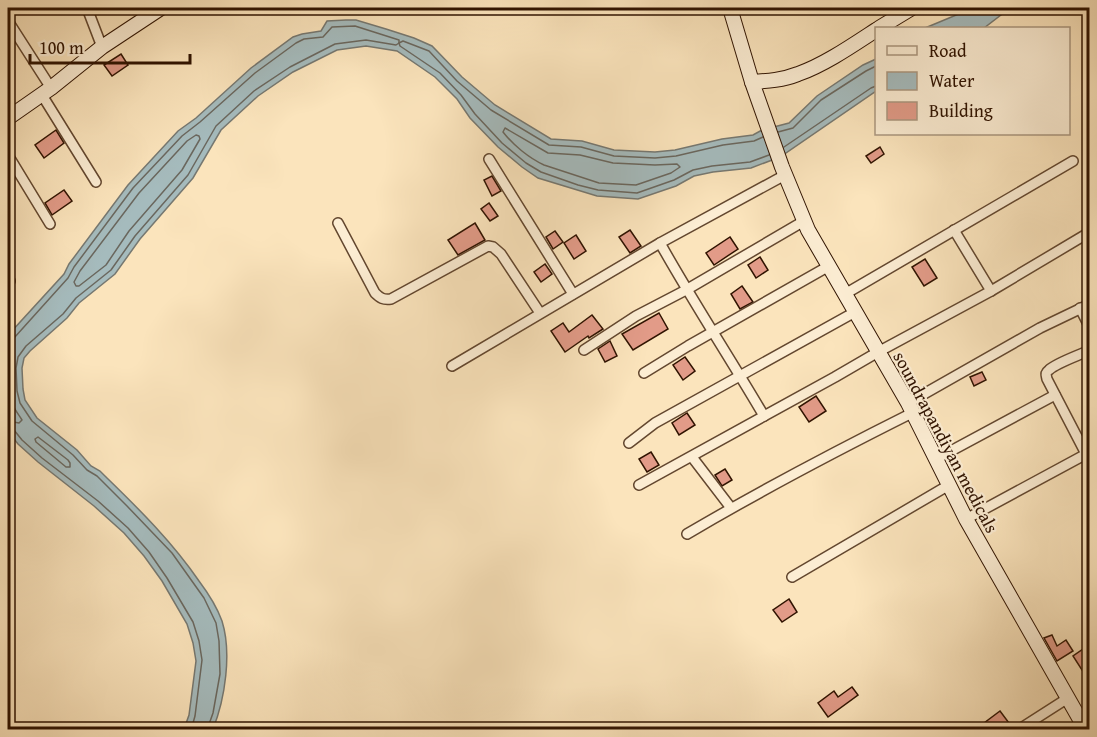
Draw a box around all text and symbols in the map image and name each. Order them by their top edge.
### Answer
scale bar [30,27,190,65]
legend [875,27,1070,135]
text: 100 m [39,34,84,61]
text: Road [929,37,967,64]
text: Water [929,67,975,94]
text: Building [929,97,993,124]
street label: soundrapandiyan medicals [887,346,1005,538]

